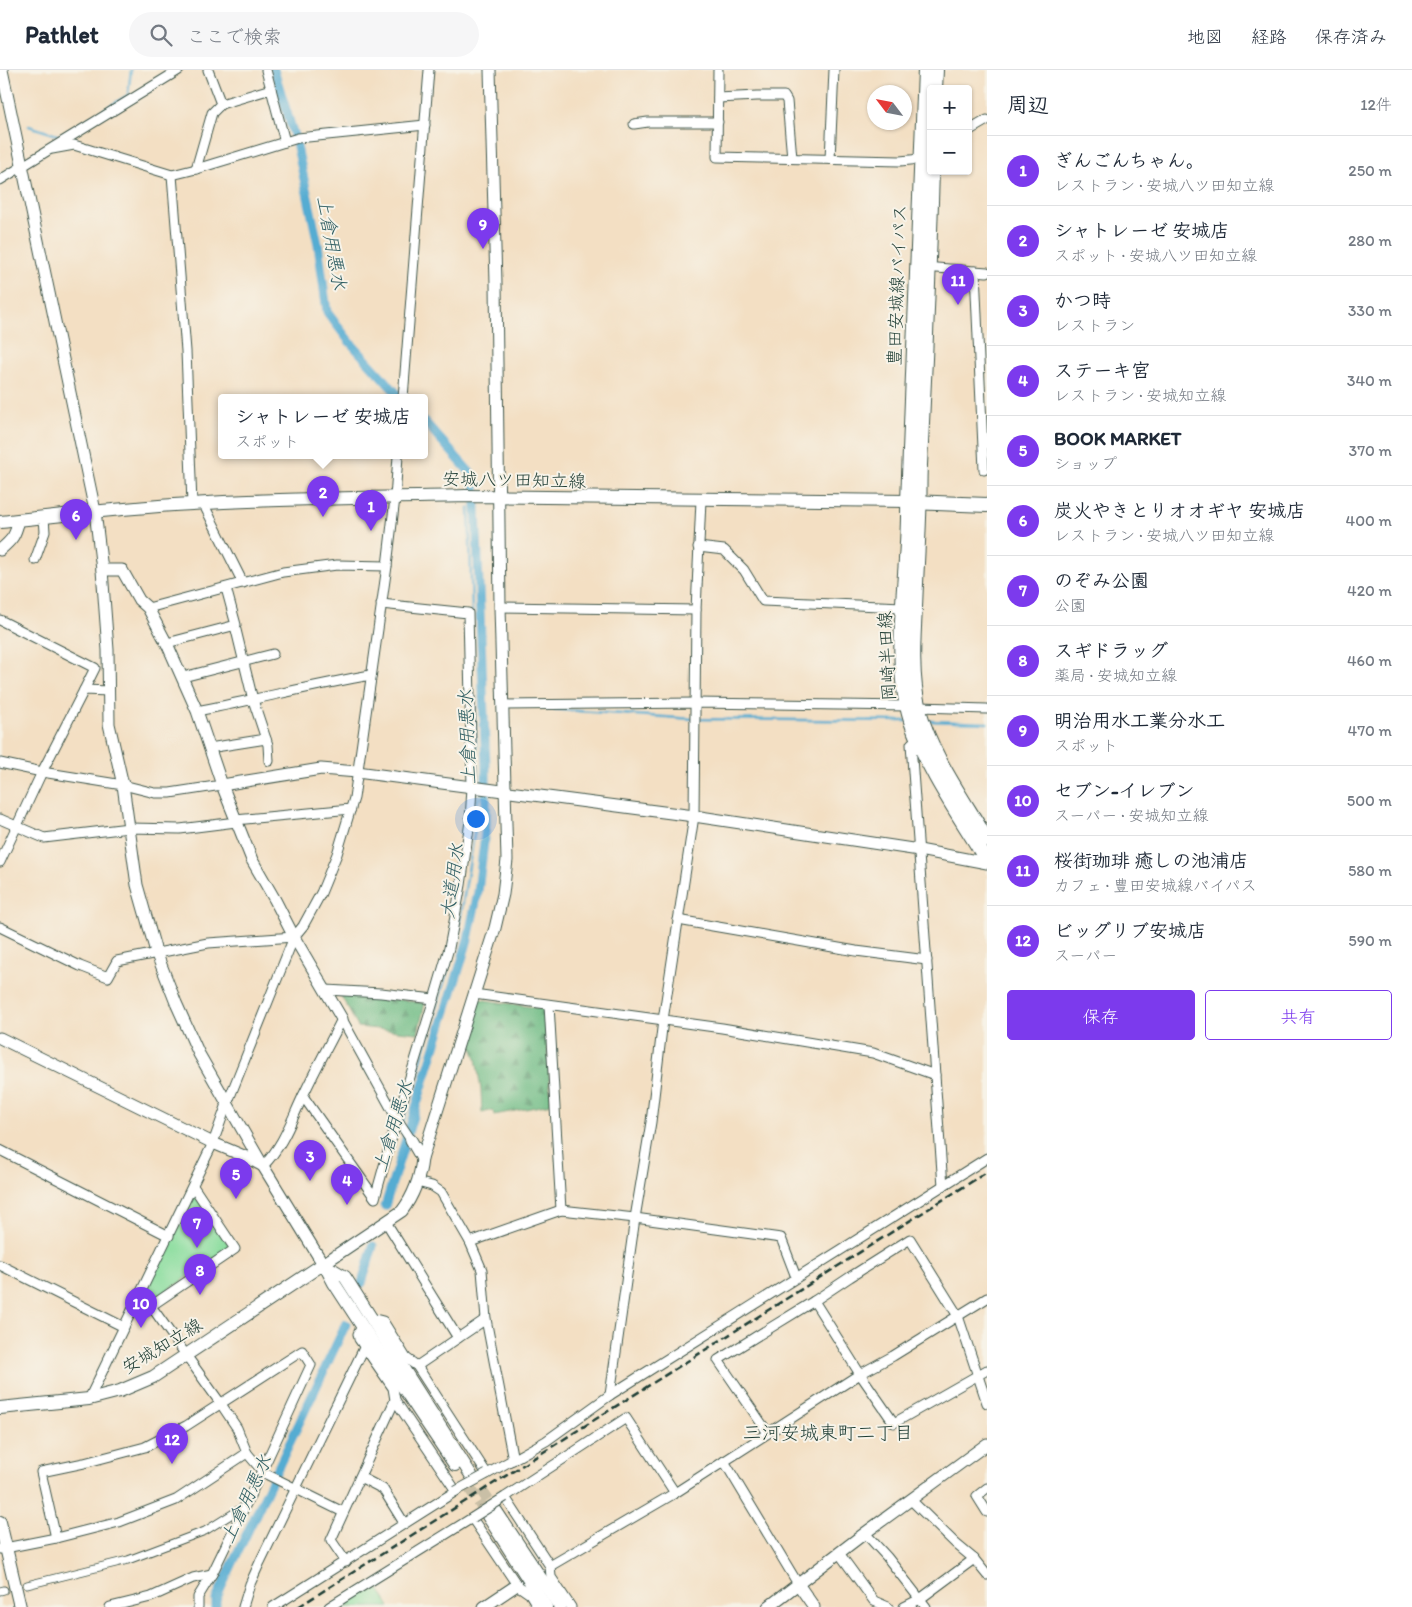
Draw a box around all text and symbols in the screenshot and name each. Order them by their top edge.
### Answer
search box [129,12,479,57]
text: Pathlet [25,20,99,49]
icon: search [147,21,175,49]
text: ここで検索 [187,25,282,48]
text: 地図 [1187,26,1223,48]
text: 経路 [1251,26,1287,48]
text: 保存済み [1315,26,1387,48]
north arrow [867,85,912,130]
map controls [927,85,972,175]
button: + [927,85,972,130]
text: 周辺 [1007,92,1049,117]
text: 12件 [1360,95,1392,114]
button: − [927,130,972,175]
text: ぎんごんちゃん。 [1054,149,1204,172]
text: 1 [1019,161,1027,180]
text: 250 m [1348,161,1392,180]
text: レストラン · 安城八ツ田知立線 [1054,176,1274,195]
water label: 上倉用悪水 [312,194,352,292]
street label: 豊田安城線バイパス [883,204,911,366]
pin: 9 [467,208,499,249]
text: シャトレーゼ 安城店 [1054,219,1229,242]
text: 2 [1019,231,1027,250]
text: 280 m [1348,231,1392,250]
text: スポット · 安城八ツ田知立線 [1054,246,1257,265]
pin: 11 [942,264,974,305]
text: かつ時 [1054,289,1111,312]
text: 3 [1019,301,1027,320]
text: 330 m [1348,301,1392,320]
text: レストラン [1054,316,1135,335]
text: ステーキ宮 [1054,359,1150,382]
text: 4 [1018,371,1028,390]
text: 340 m [1347,371,1392,390]
text: レストラン · 安城知立線 [1054,386,1226,405]
popup [218,394,428,459]
text: シャトレーゼ 安城店 [235,405,411,428]
text: BOOK MARKET [1054,427,1181,450]
text: スポット [235,432,299,451]
text: 5 [1019,441,1027,460]
text: 370 m [1348,441,1392,460]
text: ショップ [1054,454,1117,473]
street label: 安城八ツ田知立線 [442,468,586,492]
pin: 2 [307,476,339,517]
pin: 1 [355,490,387,531]
pin: 6 [60,499,92,540]
text: 炭火やきとりオオギヤ 安城店 [1054,499,1305,522]
text: 6 [1019,511,1027,530]
text: 400 m [1346,511,1392,530]
text: レストラン · 安城八ツ田知立線 [1054,526,1274,545]
text: のぞみ公園 [1054,569,1149,592]
text: 7 [1019,581,1027,600]
text: 420 m [1347,581,1392,600]
text: 公園 [1054,596,1086,615]
street label: 岡崎半田線 [874,610,900,702]
text: スギドラッグ [1054,639,1168,662]
text: 8 [1019,651,1027,670]
text: 460 m [1347,651,1392,670]
text: 薬局 · 安城知立線 [1054,666,1177,685]
water label: 上倉用悪水 [454,689,480,785]
text: 明治用水工業分水工 [1054,709,1225,732]
text: 9 [1019,721,1027,740]
text: 470 m [1348,721,1392,740]
text: スポット [1054,736,1118,755]
text: セブン-イレブン [1054,779,1195,802]
text: 10 [1014,791,1032,810]
text: 500 m [1347,791,1392,810]
your location [463,806,489,832]
text: スーパー · 安城知立線 [1054,806,1208,825]
water label: 大道用水 [435,842,469,920]
text: 桜街珈琲 癒しの池浦店 [1054,849,1248,872]
text: 11 [1016,861,1030,880]
text: 580 m [1348,861,1392,880]
text: カフェ · 豊田安城線バイパス [1054,876,1257,895]
text: ビッグリブ安城店 [1054,919,1206,942]
text: 12 [1015,931,1031,950]
text: 590 m [1348,931,1392,950]
text: スーパー [1054,946,1117,965]
button: 保存 [1007,990,1195,1040]
button: 共有 [1205,990,1392,1040]
water label: 上倉用悪水 [368,1077,418,1175]
pin: 3 [294,1140,326,1181]
pin: 5 [220,1158,252,1199]
pin: 4 [331,1164,363,1205]
pin: 7 [181,1207,213,1248]
pin: 8 [184,1254,216,1295]
pin: 10 [125,1287,157,1328]
street label: 安城知立線 [118,1313,206,1379]
district label: 三河安城東町二丁目 [742,1421,914,1444]
pin: 12 [156,1423,188,1464]
water label: 上倉用悪水 [215,1451,277,1547]

